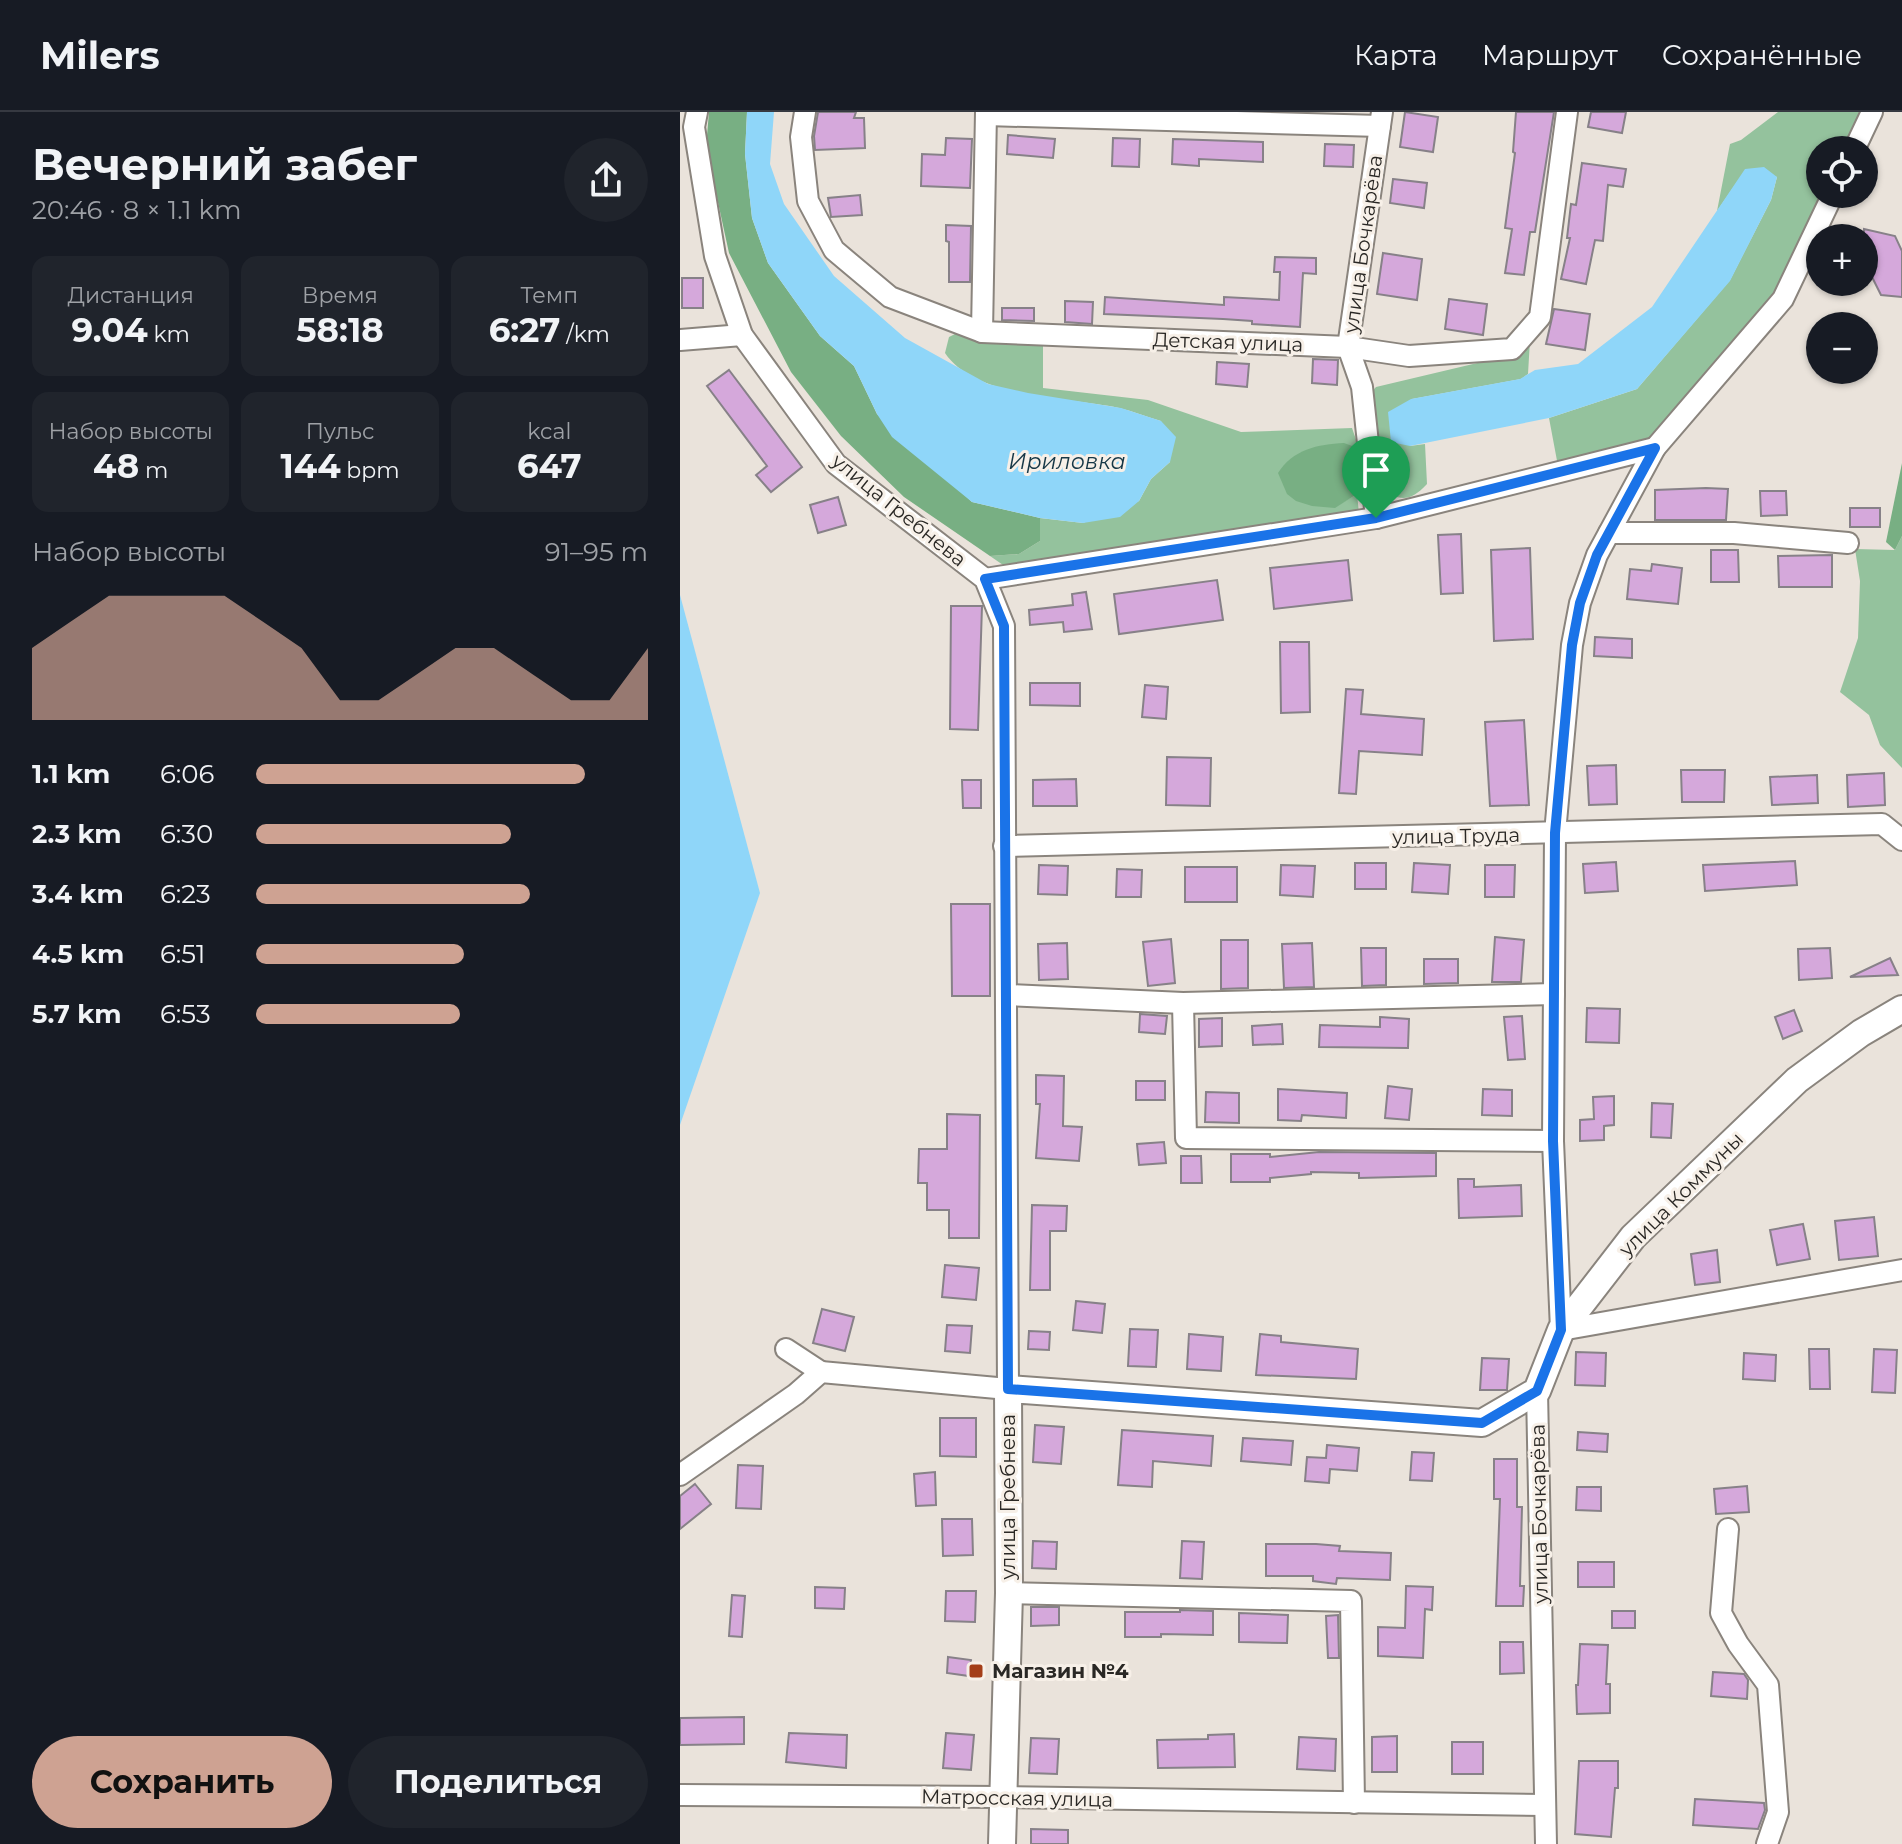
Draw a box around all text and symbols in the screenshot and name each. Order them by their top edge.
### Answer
text: Milers [40,32,160,79]
text: Карта [1354,38,1438,72]
text: Маршрут [1482,38,1618,72]
text: Сохранённые [1662,38,1862,72]
map controls [1806,136,1878,384]
button: locate [1806,136,1878,208]
text: Вечерний забег [32,137,417,191]
button: share [564,138,648,222]
street label: улица Бочкарёва [1338,153,1387,336]
text: 20:46 · 8 × 1.1 km [32,194,242,226]
button: + [1806,224,1878,296]
text: Дистанция [67,282,194,309]
text: Время [302,282,378,309]
text: Темп [521,282,578,309]
text: 9.04 [72,309,148,351]
text: 58:18 [296,309,384,351]
text: 6:27 [489,309,560,351]
button: − [1806,312,1878,384]
text: km [148,321,190,348]
text: /km [560,321,610,348]
street label: Детская улица [1152,327,1304,357]
text: Набор высоты [49,418,213,445]
text: Пульс [306,418,374,445]
text: kcal [527,418,571,445]
pin [1342,436,1410,518]
text: 48 [93,445,139,487]
text: 144 [280,445,341,487]
text: 647 [517,445,582,487]
street label: улица Гребнева [826,448,971,571]
water label: Ириловка [1008,448,1126,475]
icon: arrive [1354,448,1398,492]
text: m [139,457,168,484]
text: bpm [341,457,400,484]
text: Набор высоты [32,536,226,568]
text: 91–95 m [545,536,648,568]
text: 1.1 km [32,758,110,790]
text: 6:06 [160,758,214,790]
text: 2.3 km [32,818,122,850]
text: 6:30 [160,818,213,850]
street label: улица Труда [1391,823,1520,849]
text: 3.4 km [32,878,124,910]
text: 6:23 [160,878,211,910]
text: 4.5 km [32,938,124,970]
text: 6:51 [160,938,205,970]
text: 5.7 km [32,998,122,1030]
text: 6:53 [160,998,211,1030]
street label: улица Коммуны [1613,1127,1748,1262]
street label: улица Гребнева [996,1414,1020,1581]
street label: улица Бочкарёва [1525,1424,1553,1605]
place label: Магазин №4 [992,1659,1129,1683]
marker: Магазин №4 [967,1662,985,1680]
button: Сохранить [32,1736,332,1828]
button: Поделиться [348,1736,648,1828]
street label: Матросская улица [921,1784,1113,1812]

